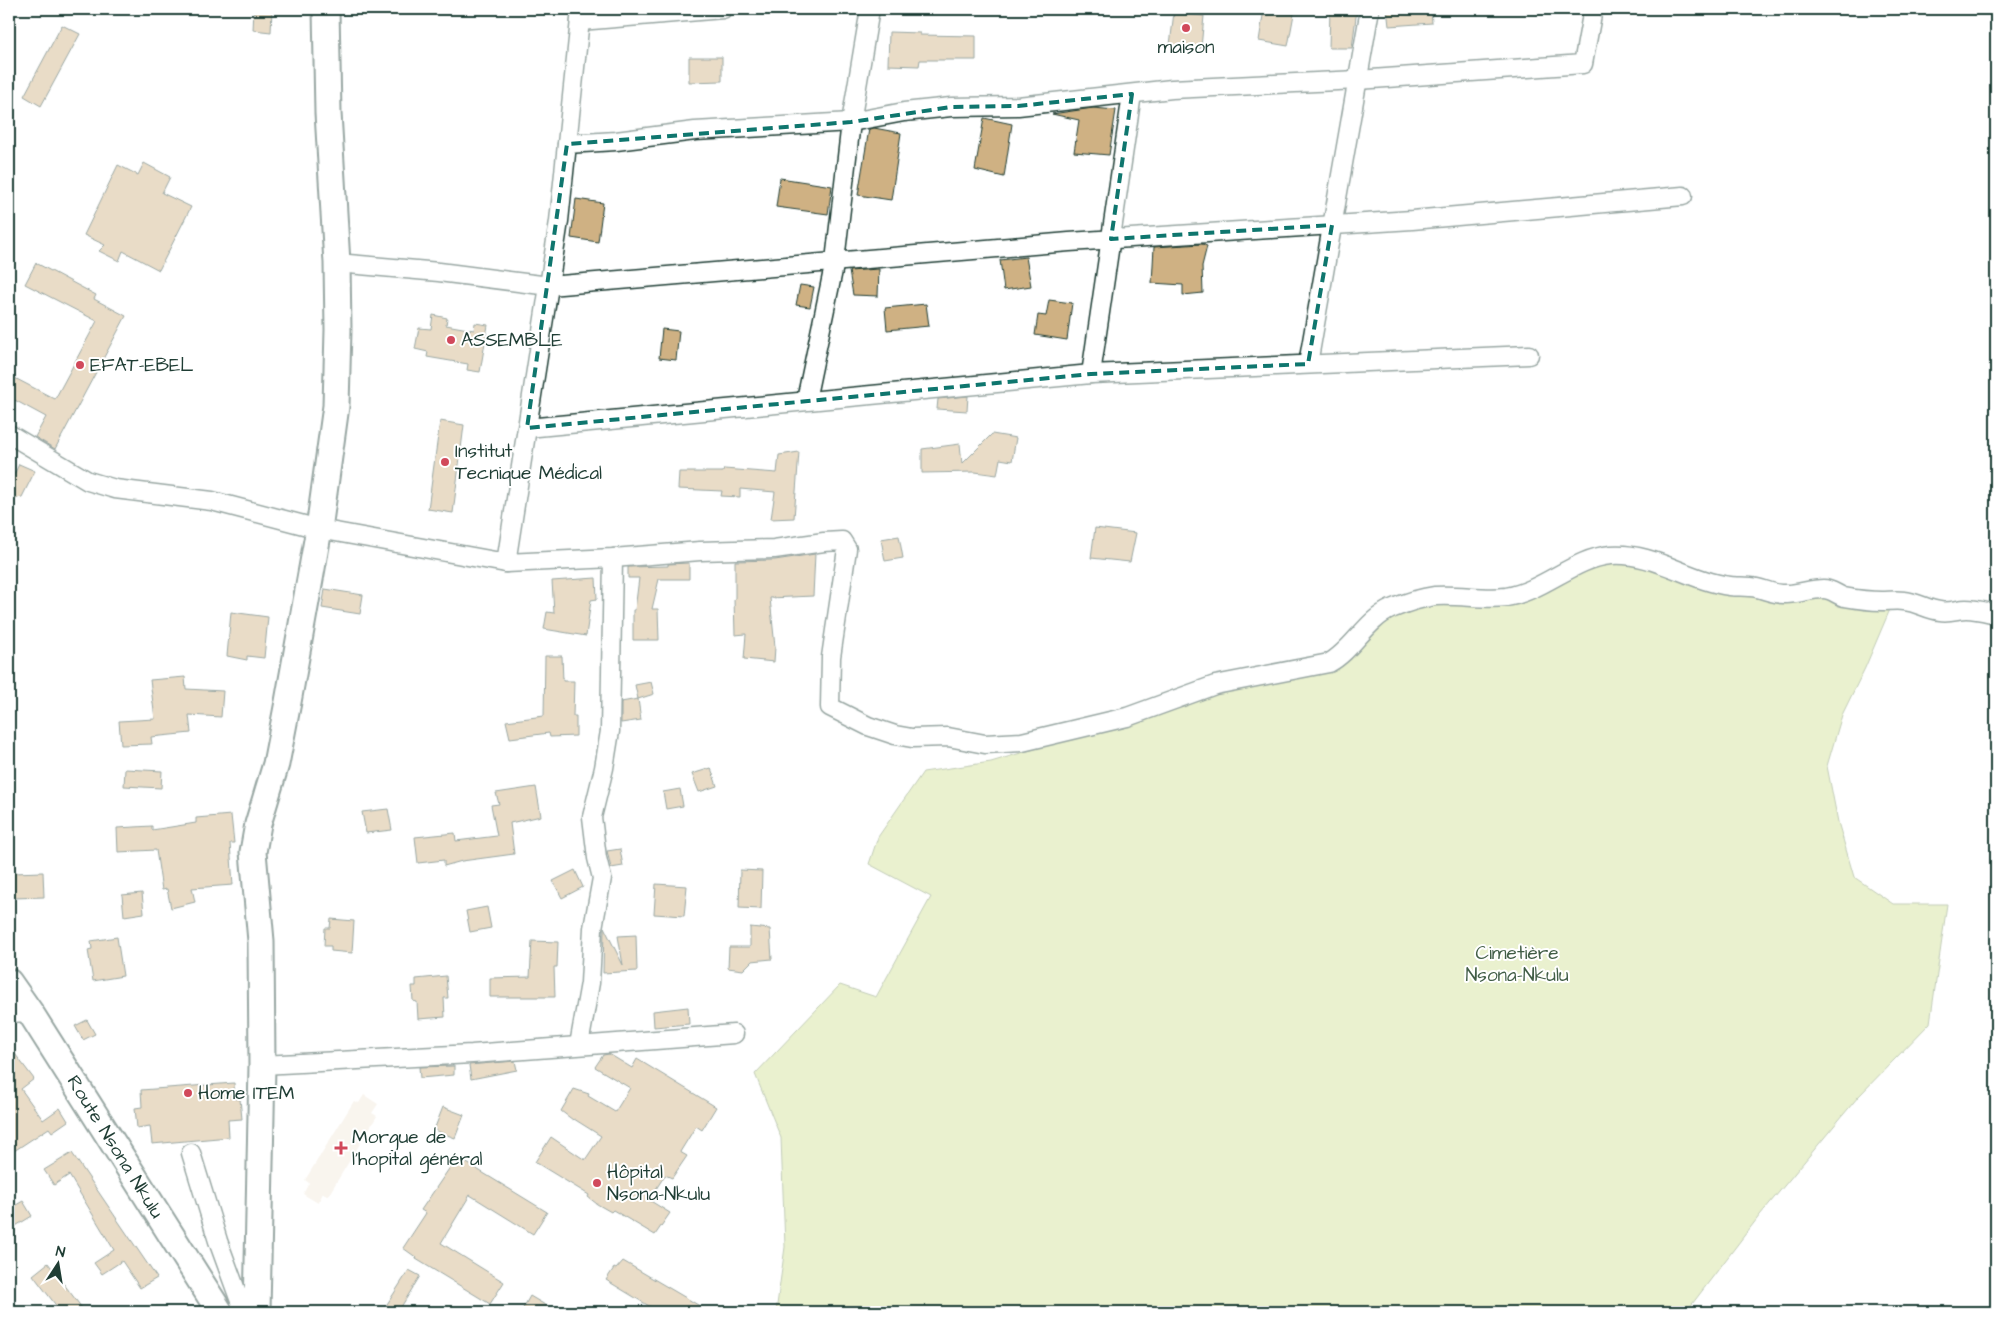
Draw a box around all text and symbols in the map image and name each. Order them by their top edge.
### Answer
marker: maison [1180,22,1192,34]
place label: maison [1157,34,1215,61]
place label: ASSEMBLE [461,327,562,354]
marker: ASSEMBLE [445,334,457,346]
place label: EFAT-EBEL [90,352,193,379]
marker: EFAT-EBEL [74,359,86,371]
place label: Institut Tecnique Médical [455,438,602,487]
marker: Institut Tecnique Médical [439,456,451,468]
park label: Cimetière Nsona-Nkulu [1465,940,1569,989]
street label: Route Nsona Nkulu [60,1070,170,1224]
place label: Home ITEM [198,1080,295,1107]
marker: Home ITEM [182,1087,194,1099]
place label: Morgue de l'hopital général [352,1124,483,1174]
marker: Morgue de l'hopital général [334,1141,348,1155]
place label: Hôpital Nsona-Nkulu [607,1159,710,1208]
marker: Hôpital Nsona-Nkulu [591,1177,603,1189]
north arrow [32,1238,82,1288]
text: N [54,1242,67,1263]

